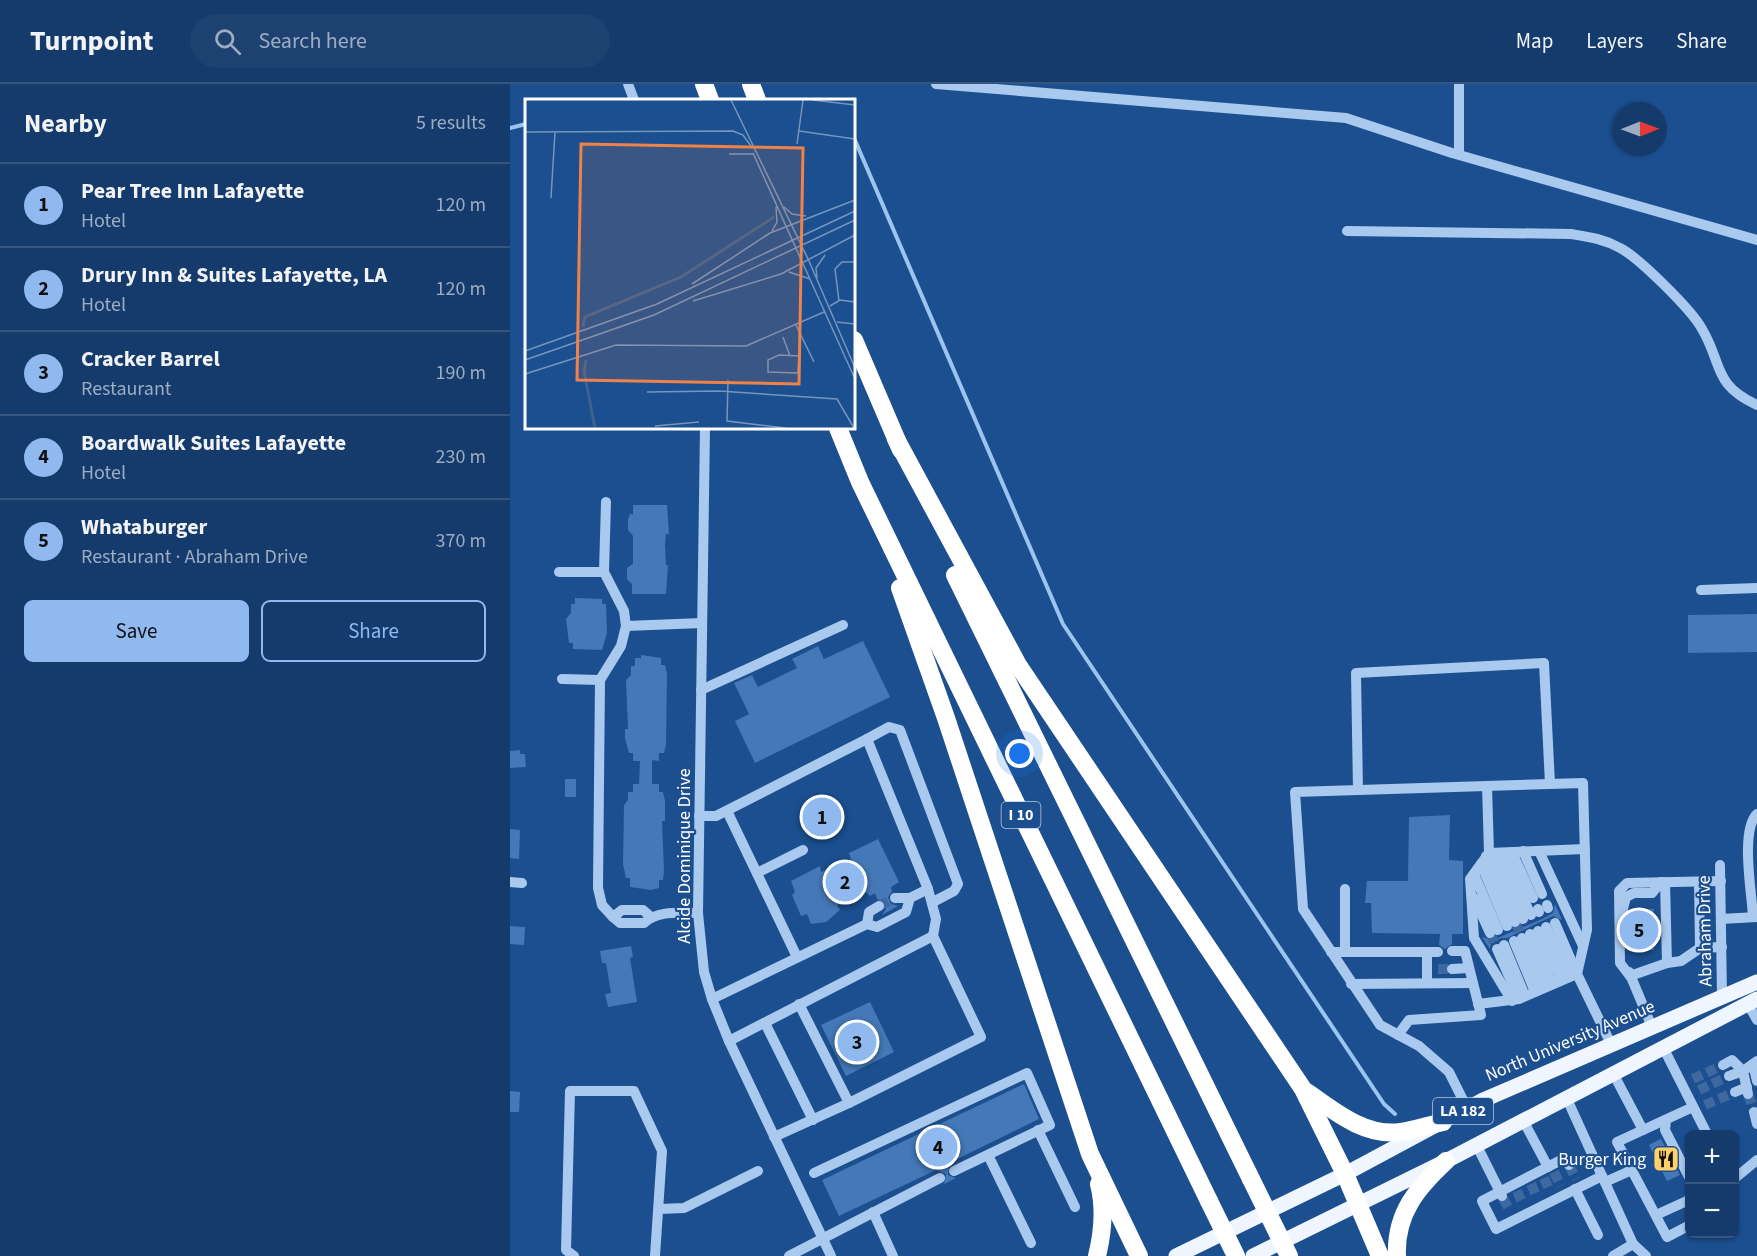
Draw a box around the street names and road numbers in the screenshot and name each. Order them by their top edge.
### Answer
street label: Alcide Dominique Drive [672,768,697,944]
road number: I 10 [1002,802,1040,828]
street label: Abraham Drive [1692,875,1718,987]
street label: North University Avenue [1481,994,1659,1088]
road number: LA 182 [1433,1098,1493,1124]

